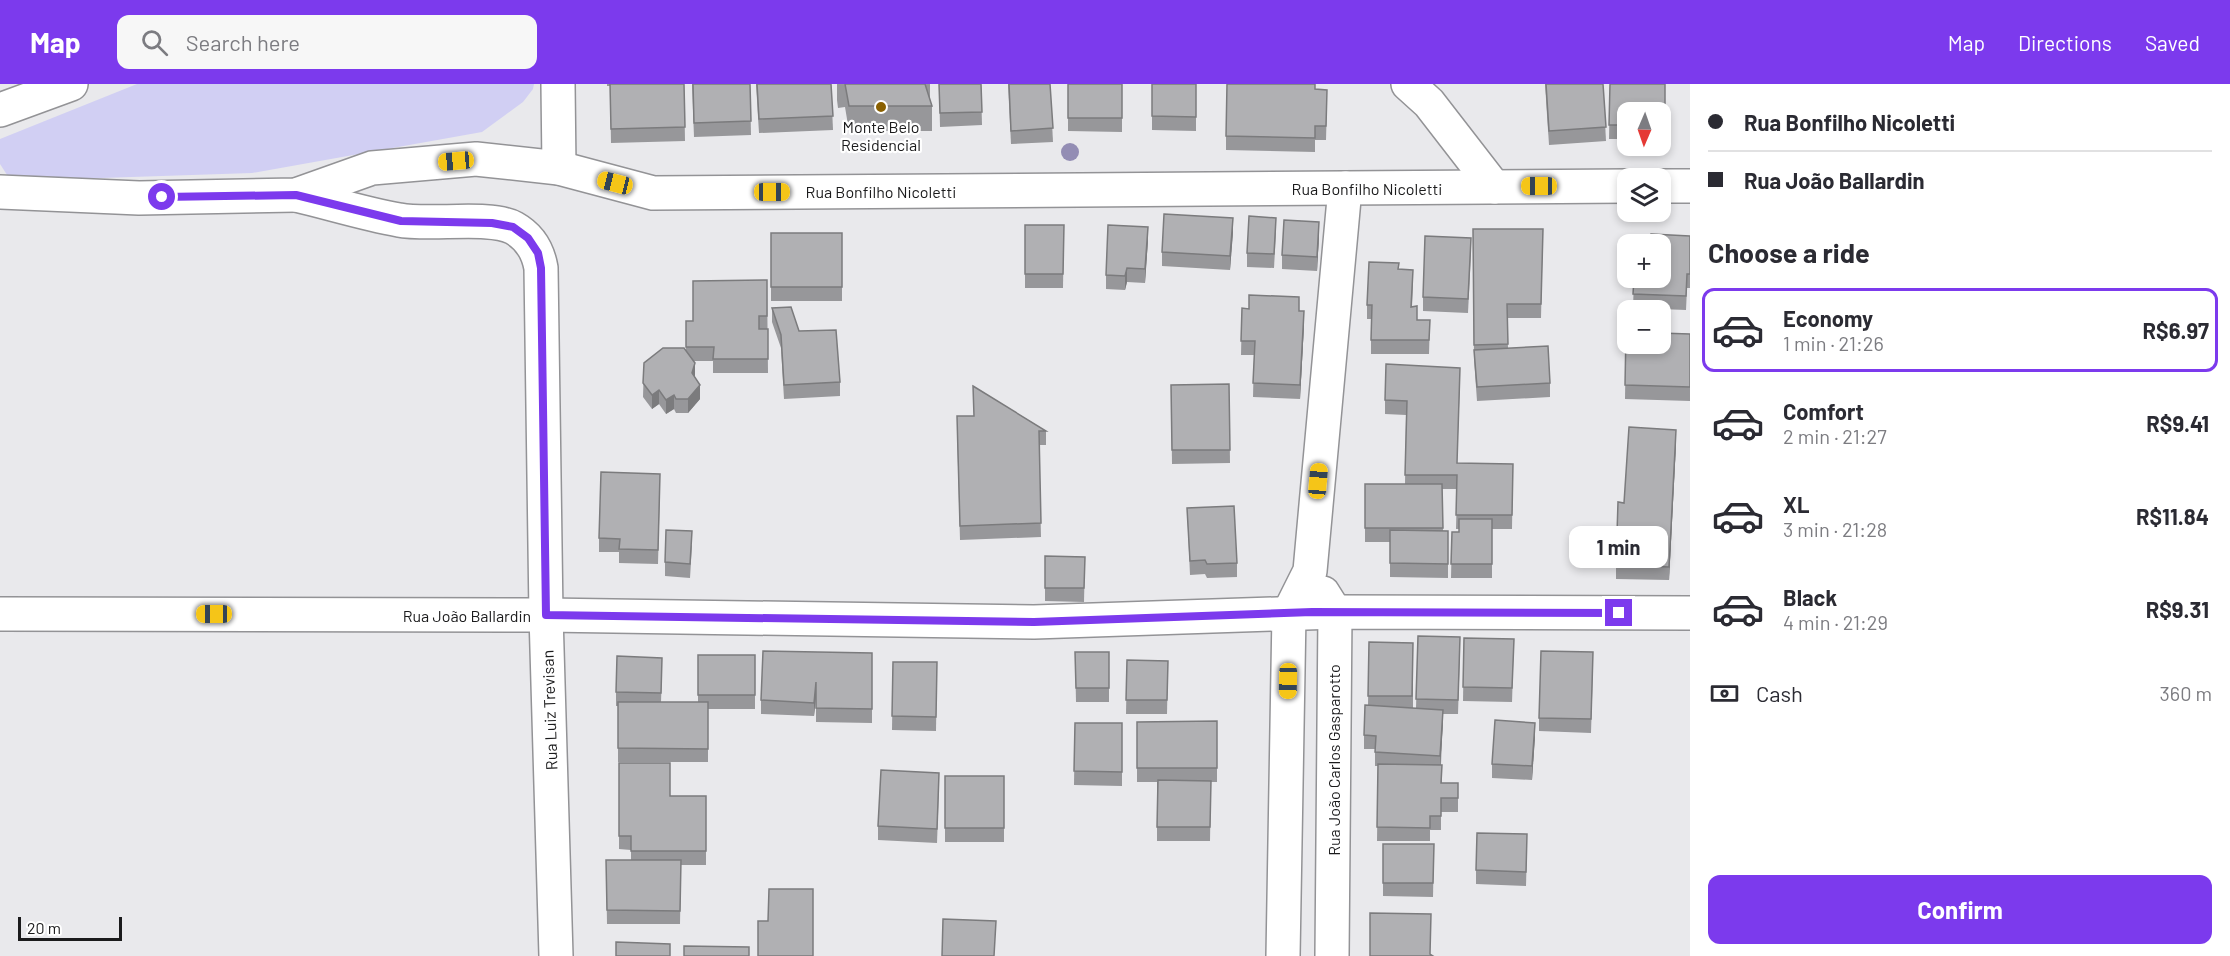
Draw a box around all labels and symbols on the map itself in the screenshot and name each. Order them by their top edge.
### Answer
marker: Monte Belo Residencial [874,100,888,114]
north arrow [1617,102,1671,156]
place label: Monte Belo Residencial [841,117,921,154]
car [437,150,475,172]
car [595,170,635,196]
car [1521,177,1557,195]
street label: Rua Bonfilho Nicoletti [1292,179,1442,198]
street label: Rua Bonfilho Nicoletti [806,182,956,201]
route start [148,183,175,210]
car [754,183,790,201]
car [1307,462,1329,500]
callout: 1 min [1570,526,1668,568]
route end [1605,599,1632,626]
car [196,605,232,623]
street label: Rua João Ballardin [403,606,531,625]
street label: Rua Luiz Trevisan [537,650,561,770]
car [1279,663,1297,699]
street label: Rua João Carlos Gasparotto [1324,664,1343,856]
scale bar [18,914,122,942]

